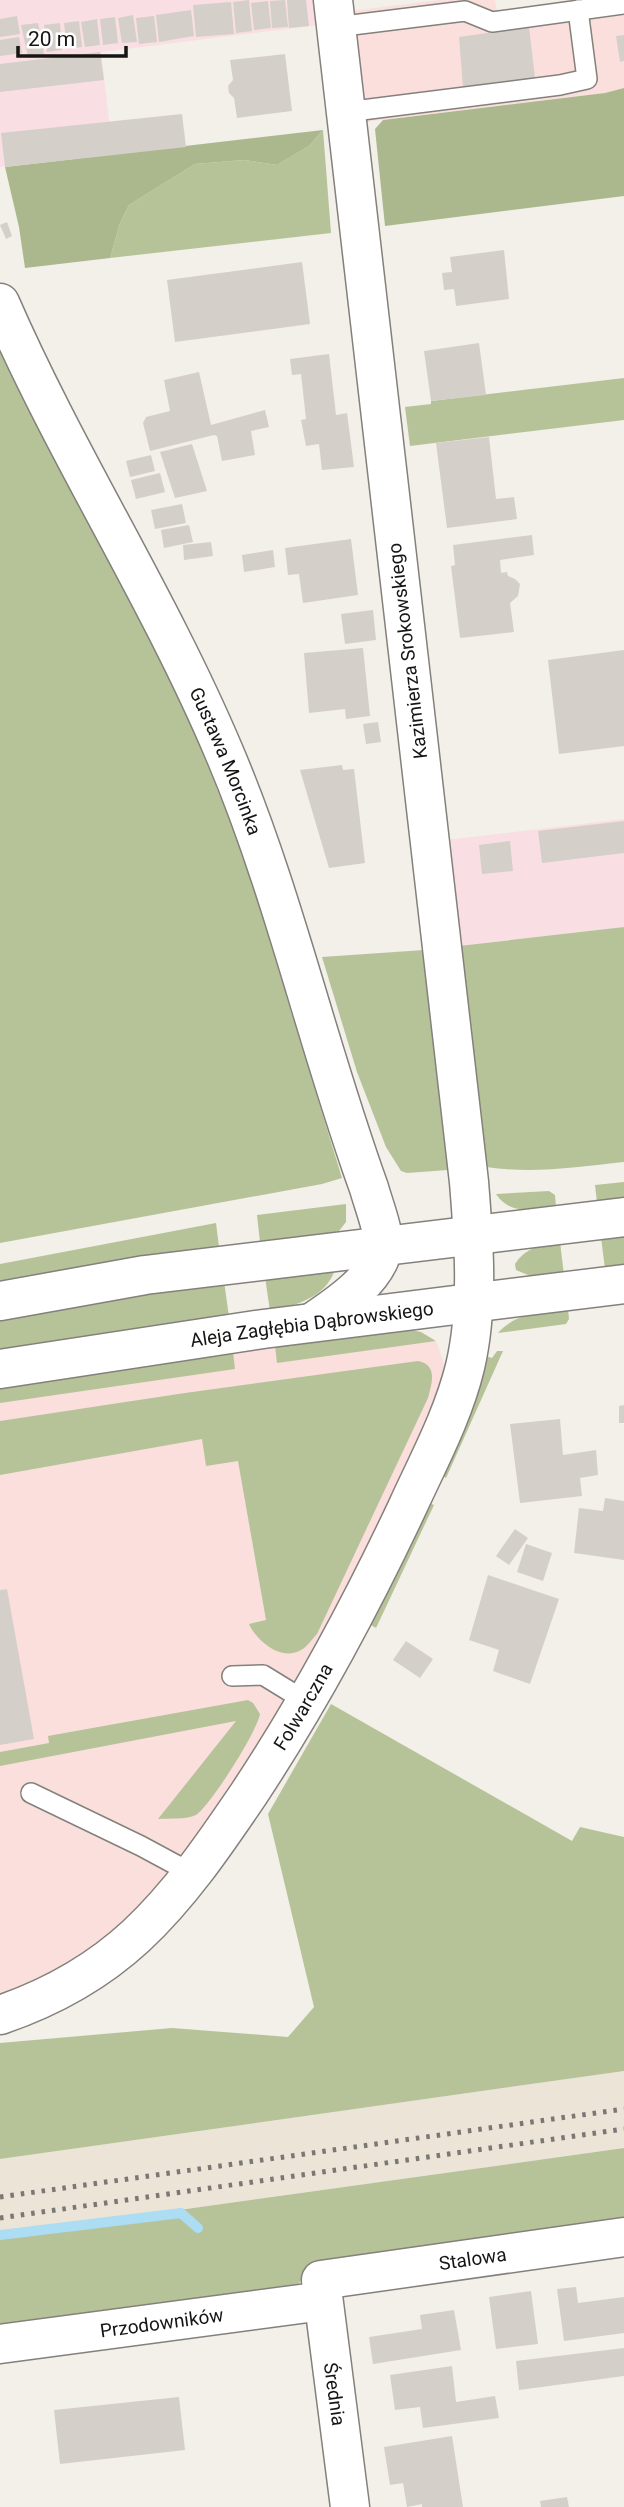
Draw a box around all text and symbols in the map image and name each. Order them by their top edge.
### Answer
scale bar [18,14,126,58]
text: 20 m [28,27,75,51]
street label: Kazimierza Srokowskiego [383,542,432,760]
street label: Gustawa Morcinka [185,684,266,838]
street label: Aleja Zagłębia Dąbrowskiego [189,1297,435,1352]
street label: Folwarczna [269,1659,338,1754]
street label: Stalowa [437,2243,508,2275]
street label: Przodowników [99,2303,225,2343]
street label: Średnia [319,2361,350,2427]

